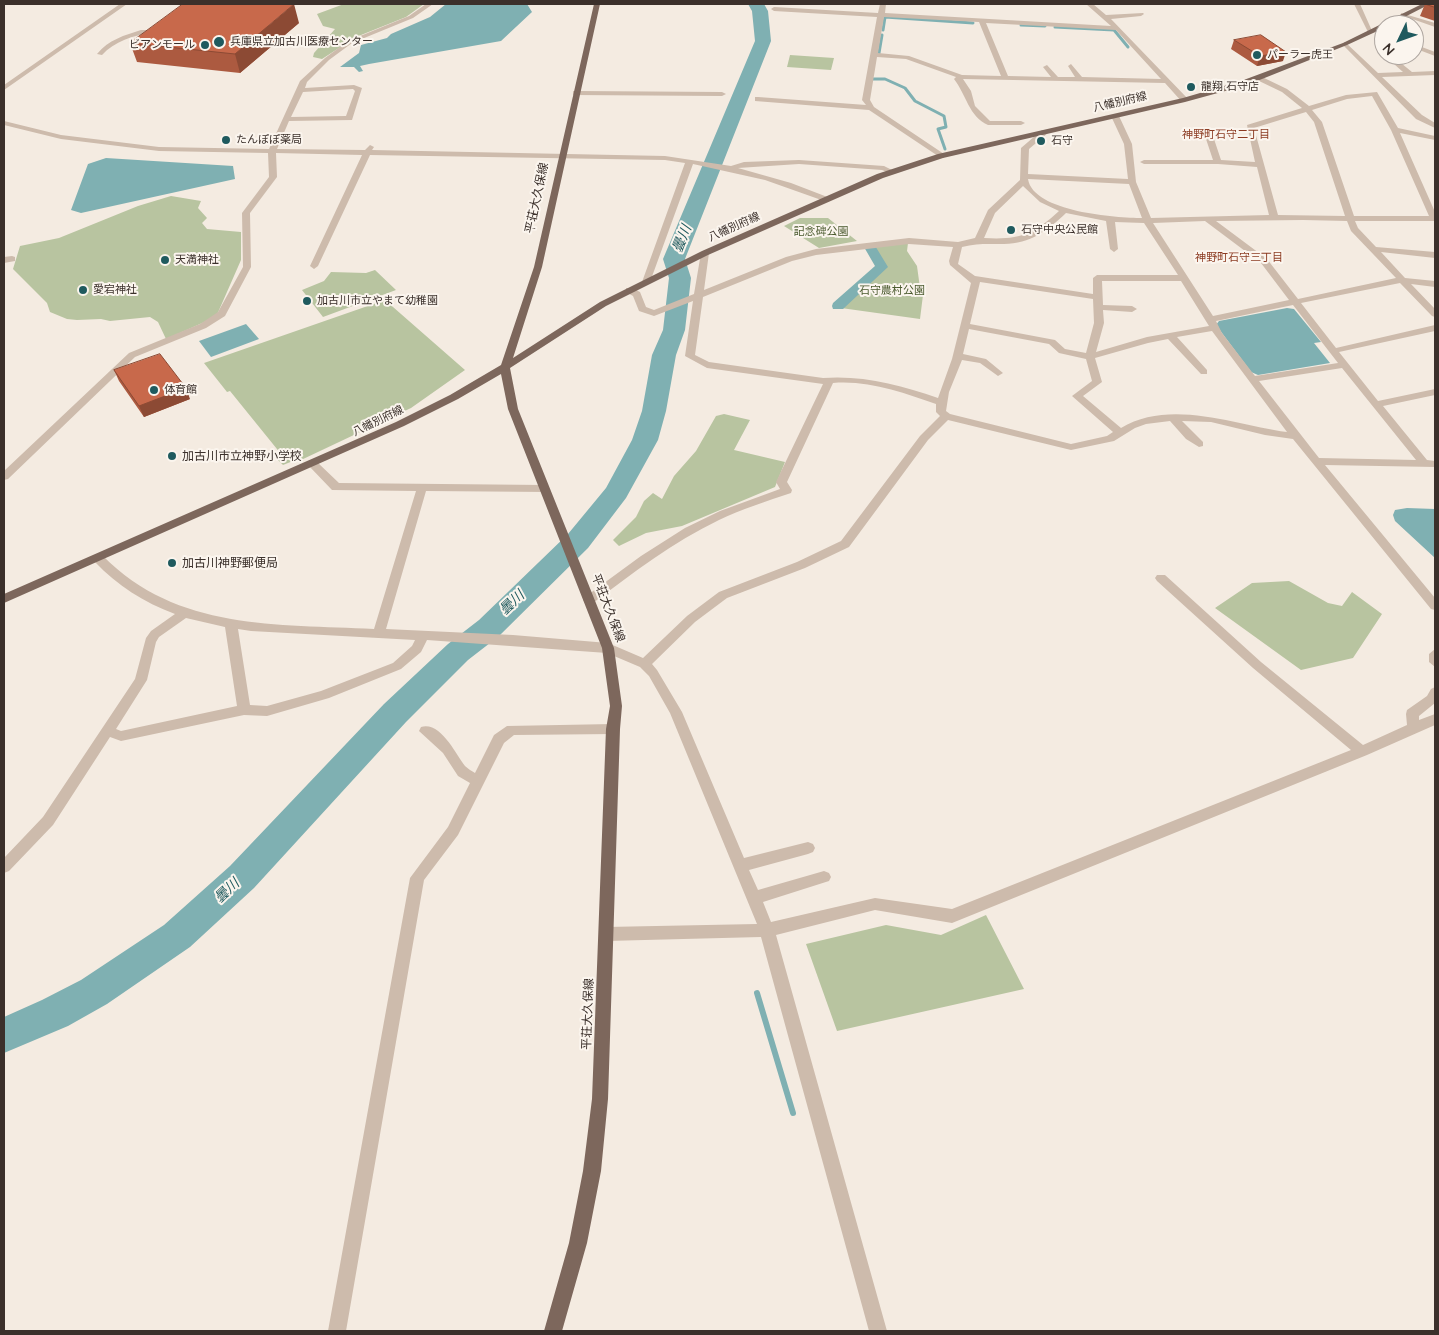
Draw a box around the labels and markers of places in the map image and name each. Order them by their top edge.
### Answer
marker: 兵庫県立加古川医療センター [212,35,226,49]
place label: 兵庫県立加古川医療センター [230,35,373,49]
place label: ビアンモール [129,38,195,52]
marker: ビアンモール [199,39,211,51]
place label: パーラー虎王 [1267,48,1333,62]
marker: パーラー虎王 [1251,49,1263,61]
place label: 龍翔 石守店 [1201,80,1259,94]
marker: 龍翔 石守店 [1185,81,1197,93]
place label: たんぽぽ薬局 [236,133,302,147]
marker: たんぽぽ薬局 [220,134,232,146]
place label: 石守 [1051,134,1073,148]
marker: 石守 [1035,135,1047,147]
place label: 石守中央公民館 [1021,223,1098,237]
marker: 石守中央公民館 [1005,224,1017,236]
place label: 天満神社 [175,253,219,267]
marker: 天満神社 [159,254,171,266]
place label: 愛宕神社 [93,283,137,297]
marker: 愛宕神社 [77,284,89,296]
place label: 加古川市立やまて幼稚園 [317,294,438,308]
marker: 加古川市立やまて幼稚園 [301,295,313,307]
place label: 体育館 [164,383,197,397]
marker: 体育館 [148,384,160,396]
place label: 加古川市立神野小学校 [182,449,302,463]
marker: 加古川市立神野小学校 [166,450,178,462]
place label: 加古川神野郵便局 [182,556,278,570]
marker: 加古川神野郵便局 [166,557,178,569]

